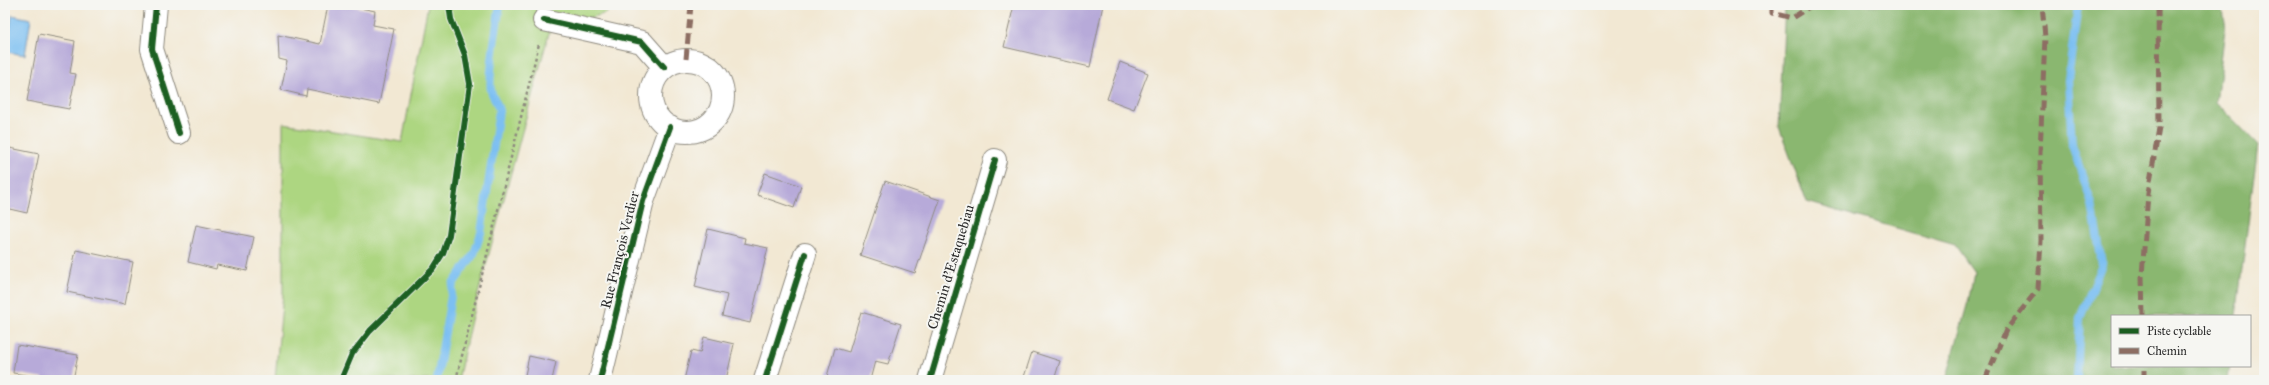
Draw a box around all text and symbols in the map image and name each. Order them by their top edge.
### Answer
street label: Rue François Verdier [597,189,643,310]
street label: Chemin d'Estaquebiau [924,202,979,332]
legend [2111,315,2251,367]
text: Piste cyclable [2147,324,2211,338]
text: Chemin [2147,344,2187,358]

